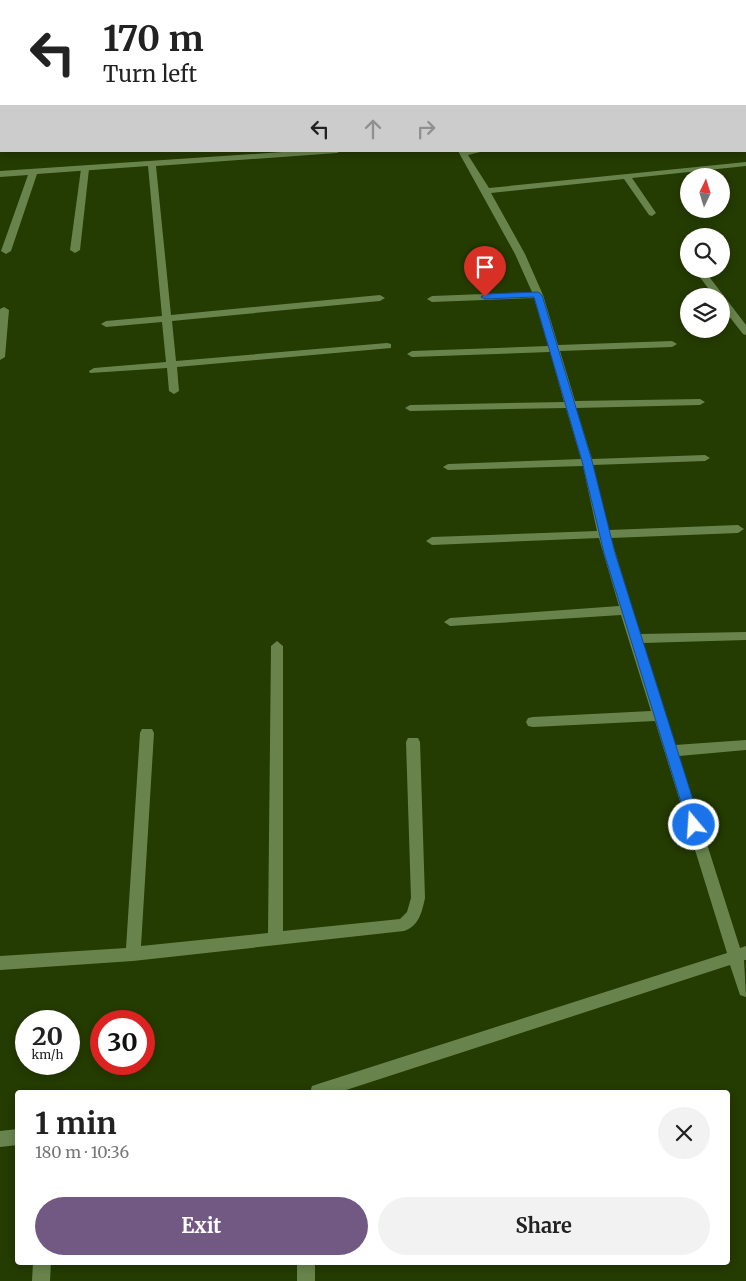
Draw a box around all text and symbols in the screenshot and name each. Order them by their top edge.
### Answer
text: 170 m [103,17,204,61]
icon: left [20,20,85,85]
text: Turn left [103,60,197,88]
icon: left [306,115,334,143]
icon: ahead [359,115,387,143]
icon: right [412,115,440,143]
north arrow [680,168,730,218]
map controls [680,168,730,338]
button: search [680,228,730,278]
pin [464,246,506,297]
icon: arrive [471,253,499,281]
button: layers [680,288,730,338]
position arrow [667,798,719,850]
speed limit sign: 30 [90,1010,155,1075]
text: 20 [32,1020,63,1052]
text: km/h [32,1047,63,1062]
text: 1 min [35,1104,117,1142]
button: close [658,1107,710,1159]
text: 180 m · 10:36 [35,1142,129,1162]
button: Exit [35,1197,368,1255]
button: Share [378,1197,710,1255]

